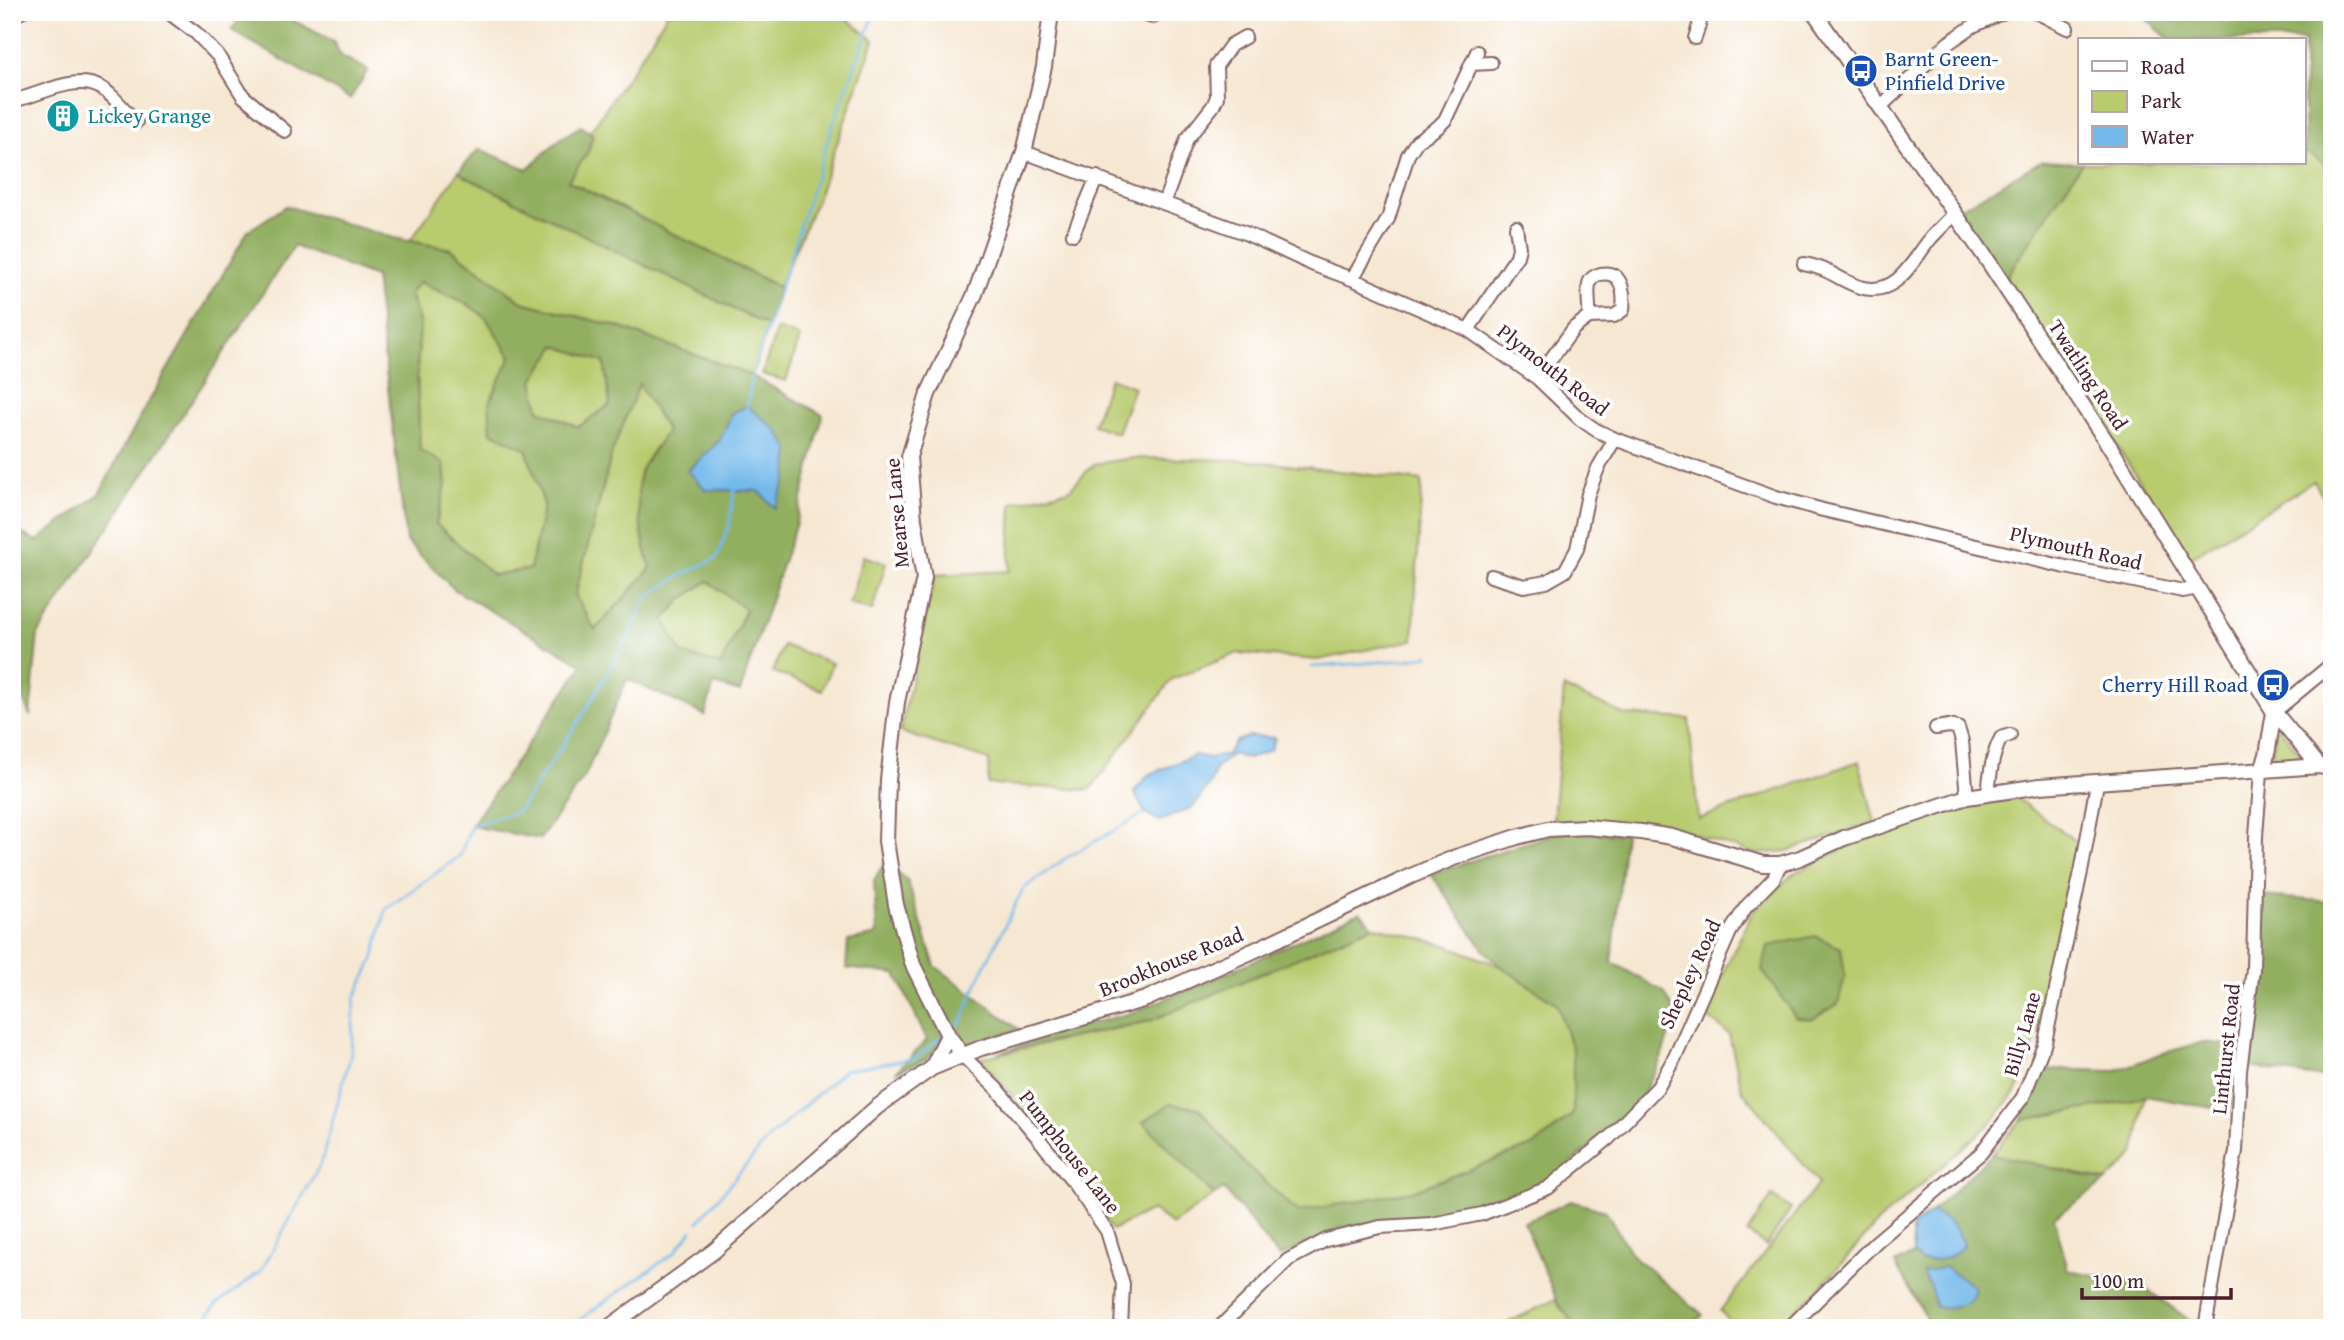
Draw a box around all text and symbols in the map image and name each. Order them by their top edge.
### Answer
legend [2078,38,2306,164]
place label: Barnt Green- Pinfield Drive [1885,43,2005,98]
text: Road [2141,51,2186,82]
bus stop icon: Barnt Green- Pinfield Drive [1842,52,1880,90]
text: Park [2141,85,2182,116]
building icon: Lickey Grange [44,97,82,135]
place label: Lickey Grange [88,100,211,131]
text: Water [2141,121,2194,152]
street label: Twatling Road [2041,313,2136,437]
street label: Plymouth Road [1491,316,1617,424]
street label: Mearse Lane [876,457,917,569]
street label: Plymouth Road [2007,517,2146,578]
bus stop icon: Cherry Hill Road [2254,666,2292,704]
place label: Cherry Hill Road [2102,669,2249,700]
street label: Shepley Road [1651,913,1729,1034]
street label: Brookhouse Road [1094,918,1248,1005]
street label: Linthurst Road [2203,981,2248,1116]
street label: Billy Lane [1995,988,2048,1080]
street label: Pumphouse Lane [1012,1083,1129,1220]
scale bar [2082,1256,2230,1300]
text: 100 m [2092,1265,2144,1296]

